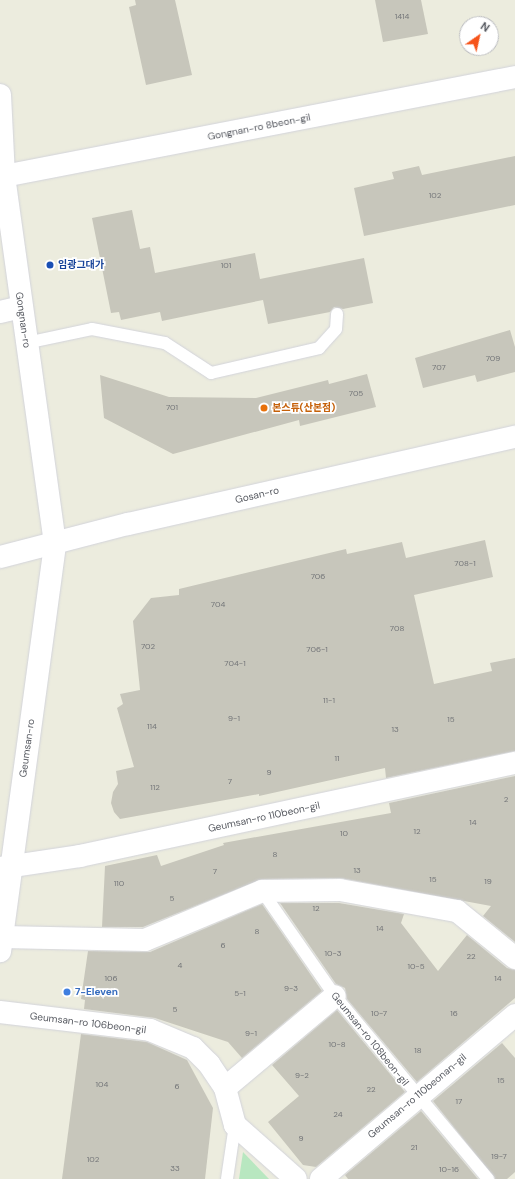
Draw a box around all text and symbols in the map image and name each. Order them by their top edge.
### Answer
house number: 1414 [395,12,409,22]
north arrow [459,16,499,56]
text: N [478,19,492,35]
street label: Gongnan-ro 8beon-gil [207,111,311,143]
house number: 102 [429,191,441,201]
place label: 임광그대가 [58,259,104,271]
marker: 임광그대가 [45,260,55,270]
house number: 101 [221,261,231,271]
street label: Gongnan-ro [13,291,33,349]
house number: 709 [486,354,500,364]
house number: 707 [432,363,446,373]
house number: 705 [349,389,363,399]
place label: 본스튜(산본점) [272,402,335,414]
house number: 701 [166,403,178,413]
marker: 본스튜(산본점) [259,403,269,413]
street label: Gosan-ro [234,484,280,506]
house number: 708-1 [454,559,476,569]
house number: 706 [311,572,325,582]
house number: 704 [211,600,225,610]
house number: 708 [390,624,404,634]
house number: 702 [141,642,155,652]
house number: 706-1 [306,645,328,655]
house number: 704-1 [224,659,246,669]
house number: 11-1 [323,696,335,706]
house number: 9-1 [228,714,240,724]
house number: 15 [447,715,455,725]
street label: Geumsan-ro [17,718,37,778]
house number: 114 [147,722,157,732]
house number: 13 [391,725,399,735]
house number: 11 [335,754,339,764]
house number: 9 [266,768,272,778]
house number: 7 [228,777,232,787]
house number: 112 [150,783,160,793]
house number: 2 [504,795,508,805]
street label: Geumsan-ro 110beon-gil [207,799,321,835]
house number: 14 [469,818,477,828]
house number: 12 [413,827,421,837]
house number: 10 [340,829,348,839]
house number: 8 [273,850,277,860]
house number: 13 [353,866,361,876]
house number: 7 [213,867,217,877]
house number: 15 [429,875,437,885]
house number: 19 [484,877,492,887]
house number: 110 [114,879,124,889]
house number: 5 [170,894,174,904]
house number: 12 [312,904,320,914]
house number: 14 [376,924,384,934]
house number: 8 [255,927,259,937]
house number: 6 [220,941,226,951]
house number: 10-3 [324,949,342,959]
house number: 22 [466,952,476,962]
house number: 4 [178,961,182,971]
house number: 10-5 [407,962,425,972]
house number: 106 [105,974,117,984]
house number: 14 [494,974,502,984]
house number: 9-3 [284,984,298,994]
place label: 7-Eleven [75,986,118,998]
marker: 7-Eleven [62,987,72,997]
house number: 5-1 [234,989,246,999]
street label: Geumsan-ro 108beon-gil [329,990,411,1088]
house number: 5 [173,1005,177,1015]
house number: 10-7 [371,1009,387,1019]
house number: 16 [450,1009,458,1019]
street label: Geumsan-ro 106beon-gil [29,1010,147,1036]
house number: 9-1 [245,1029,257,1039]
house number: 10-8 [328,1040,346,1050]
house number: 18 [414,1046,422,1056]
street label: Geumsan-ro 110beonan-gil [365,1051,469,1141]
house number: 9-2 [295,1071,309,1081]
house number: 15 [497,1076,505,1086]
house number: 104 [96,1080,108,1090]
house number: 6 [174,1082,180,1092]
house number: 22 [366,1085,376,1095]
house number: 17 [456,1097,462,1107]
house number: 24 [333,1110,343,1120]
house number: 9 [298,1134,304,1144]
house number: 21 [410,1143,418,1153]
house number: 19-7 [491,1152,507,1162]
house number: 102 [87,1155,99,1165]
house number: 33 [170,1164,180,1174]
house number: 10-16 [439,1165,459,1175]

